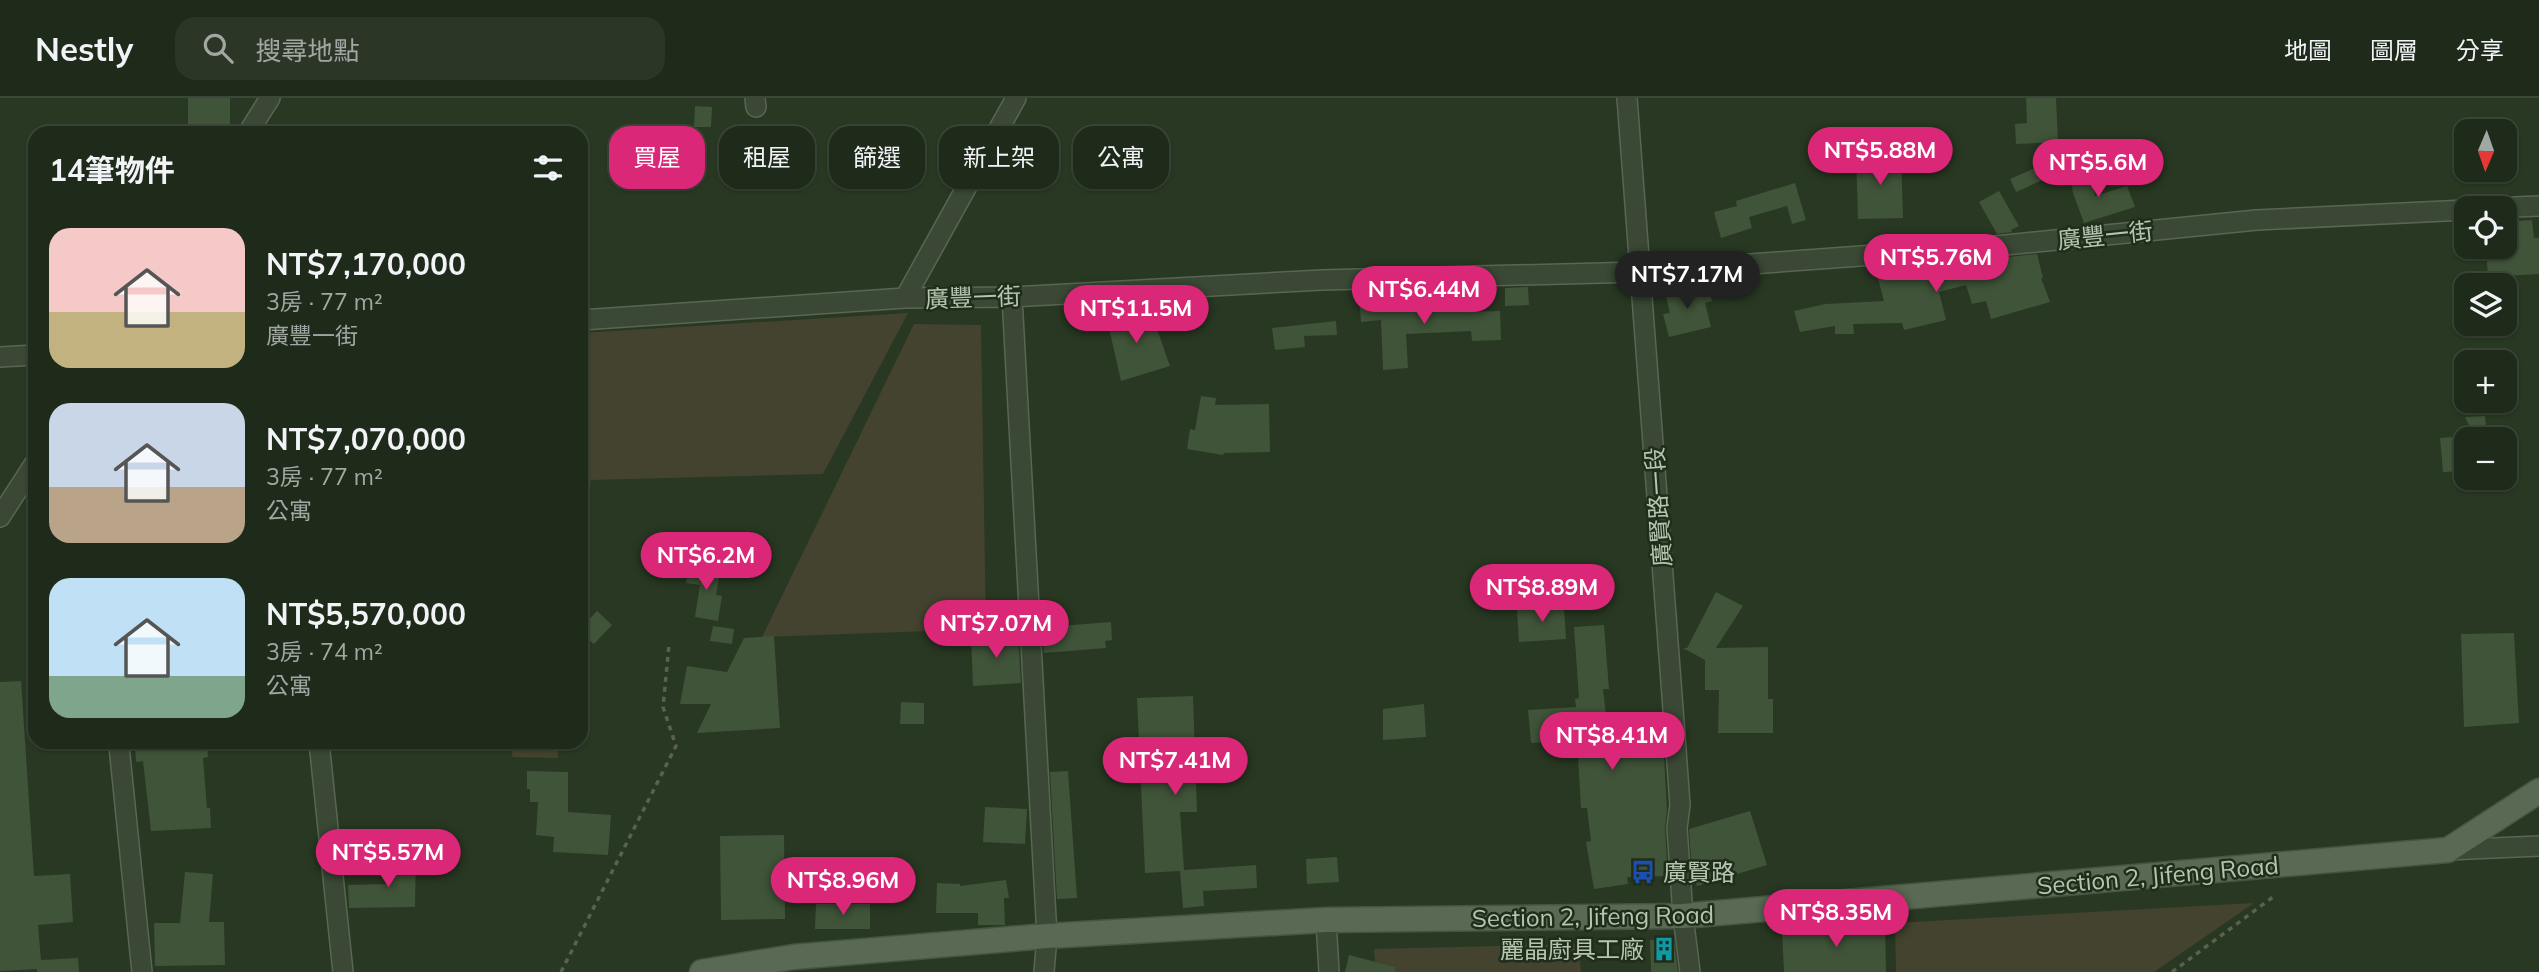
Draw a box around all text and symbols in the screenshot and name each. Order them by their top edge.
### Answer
search box [175,17,665,80]
text: Nestly [35,28,133,69]
icon: search [199,29,237,67]
text: 搜尋地點 [255,34,359,67]
text: 地圖 [2284,35,2332,65]
text: 圖層 [2370,35,2418,65]
text: 分享 [2456,35,2504,65]
north arrow [2454,119,2516,182]
map controls [2454,119,2517,490]
chip: 買屋 [609,126,705,189]
chip: 租屋 [719,126,815,189]
chip: 篩選 [829,126,925,189]
chip: 新上架 [939,126,1059,189]
chip: 公寓 [1073,126,1169,189]
pin: NT$5.88M [1808,127,1952,187]
text: NT$5.88M [1824,135,1936,164]
pin: NT$5.6M [2033,140,2163,199]
text: NT$5.6M [2049,147,2147,176]
icon: filters [529,149,567,187]
text: 14筆物件 [49,151,175,189]
button: locate [2454,196,2517,259]
street label: 廣豐一街 [2056,215,2154,255]
pin: NT$5.76M [1864,234,2008,294]
text: NT$5.76M [1880,242,1992,271]
text: NT$7,170,000 [266,245,466,283]
pin: NT$7.17M [1615,252,1759,311]
icon: home [105,256,189,340]
text: NT$7.17M [1631,259,1743,288]
pin: NT$6.44M [1352,266,1496,326]
button: layers [2454,273,2517,336]
text: NT$6.44M [1368,274,1480,303]
street label: 廣豐一街 [925,280,1021,314]
pin: NT$11.5M [1064,286,1208,345]
text: 3房 · 77 m² [266,287,383,316]
text: NT$11.5M [1080,293,1192,322]
text: 廣豐一街 [266,321,358,350]
button: + [2454,350,2517,413]
text: NT$7,070,000 [266,420,466,458]
button: − [2454,427,2517,490]
icon: home [105,431,189,515]
street label: 廣賢路一段 [1639,446,1677,568]
text: 3房 · 77 m² [266,462,383,491]
text: 公寓 [266,496,312,525]
pin: NT$6.2M [641,532,771,592]
text: NT$6.2M [657,540,755,569]
pin: NT$8.89M [1470,564,1614,624]
text: NT$8.89M [1486,572,1598,601]
text: NT$5,570,000 [266,595,466,633]
pin: NT$7.07M [924,601,1068,660]
icon: home [105,606,189,690]
text: NT$7.07M [940,608,1052,637]
text: 3房 · 74 m² [266,637,383,666]
text: 公寓 [266,671,312,700]
pin: NT$8.41M [1540,712,1684,772]
text: NT$8.41M [1556,720,1668,749]
pin: NT$7.41M [1103,738,1247,797]
text: NT$7.41M [1119,745,1231,774]
pin: NT$5.57M [316,830,460,889]
text: NT$5.57M [332,837,444,866]
street label: Section 2, Jifeng Road [2036,849,2280,901]
place label: 廣賢路 [1663,857,1735,887]
pin: NT$8.96M [771,858,915,917]
bus stop icon: 廣賢路 [1629,858,1657,886]
text: NT$8.96M [787,865,899,894]
pin: NT$8.35M [1764,890,1908,949]
text: NT$8.35M [1780,897,1892,926]
street label: Section 2, Jifeng Road [1472,899,1714,933]
place label: 麗晶廚具工廠 [1500,934,1644,964]
building icon: 麗晶廚具工廠 [1650,935,1678,963]

